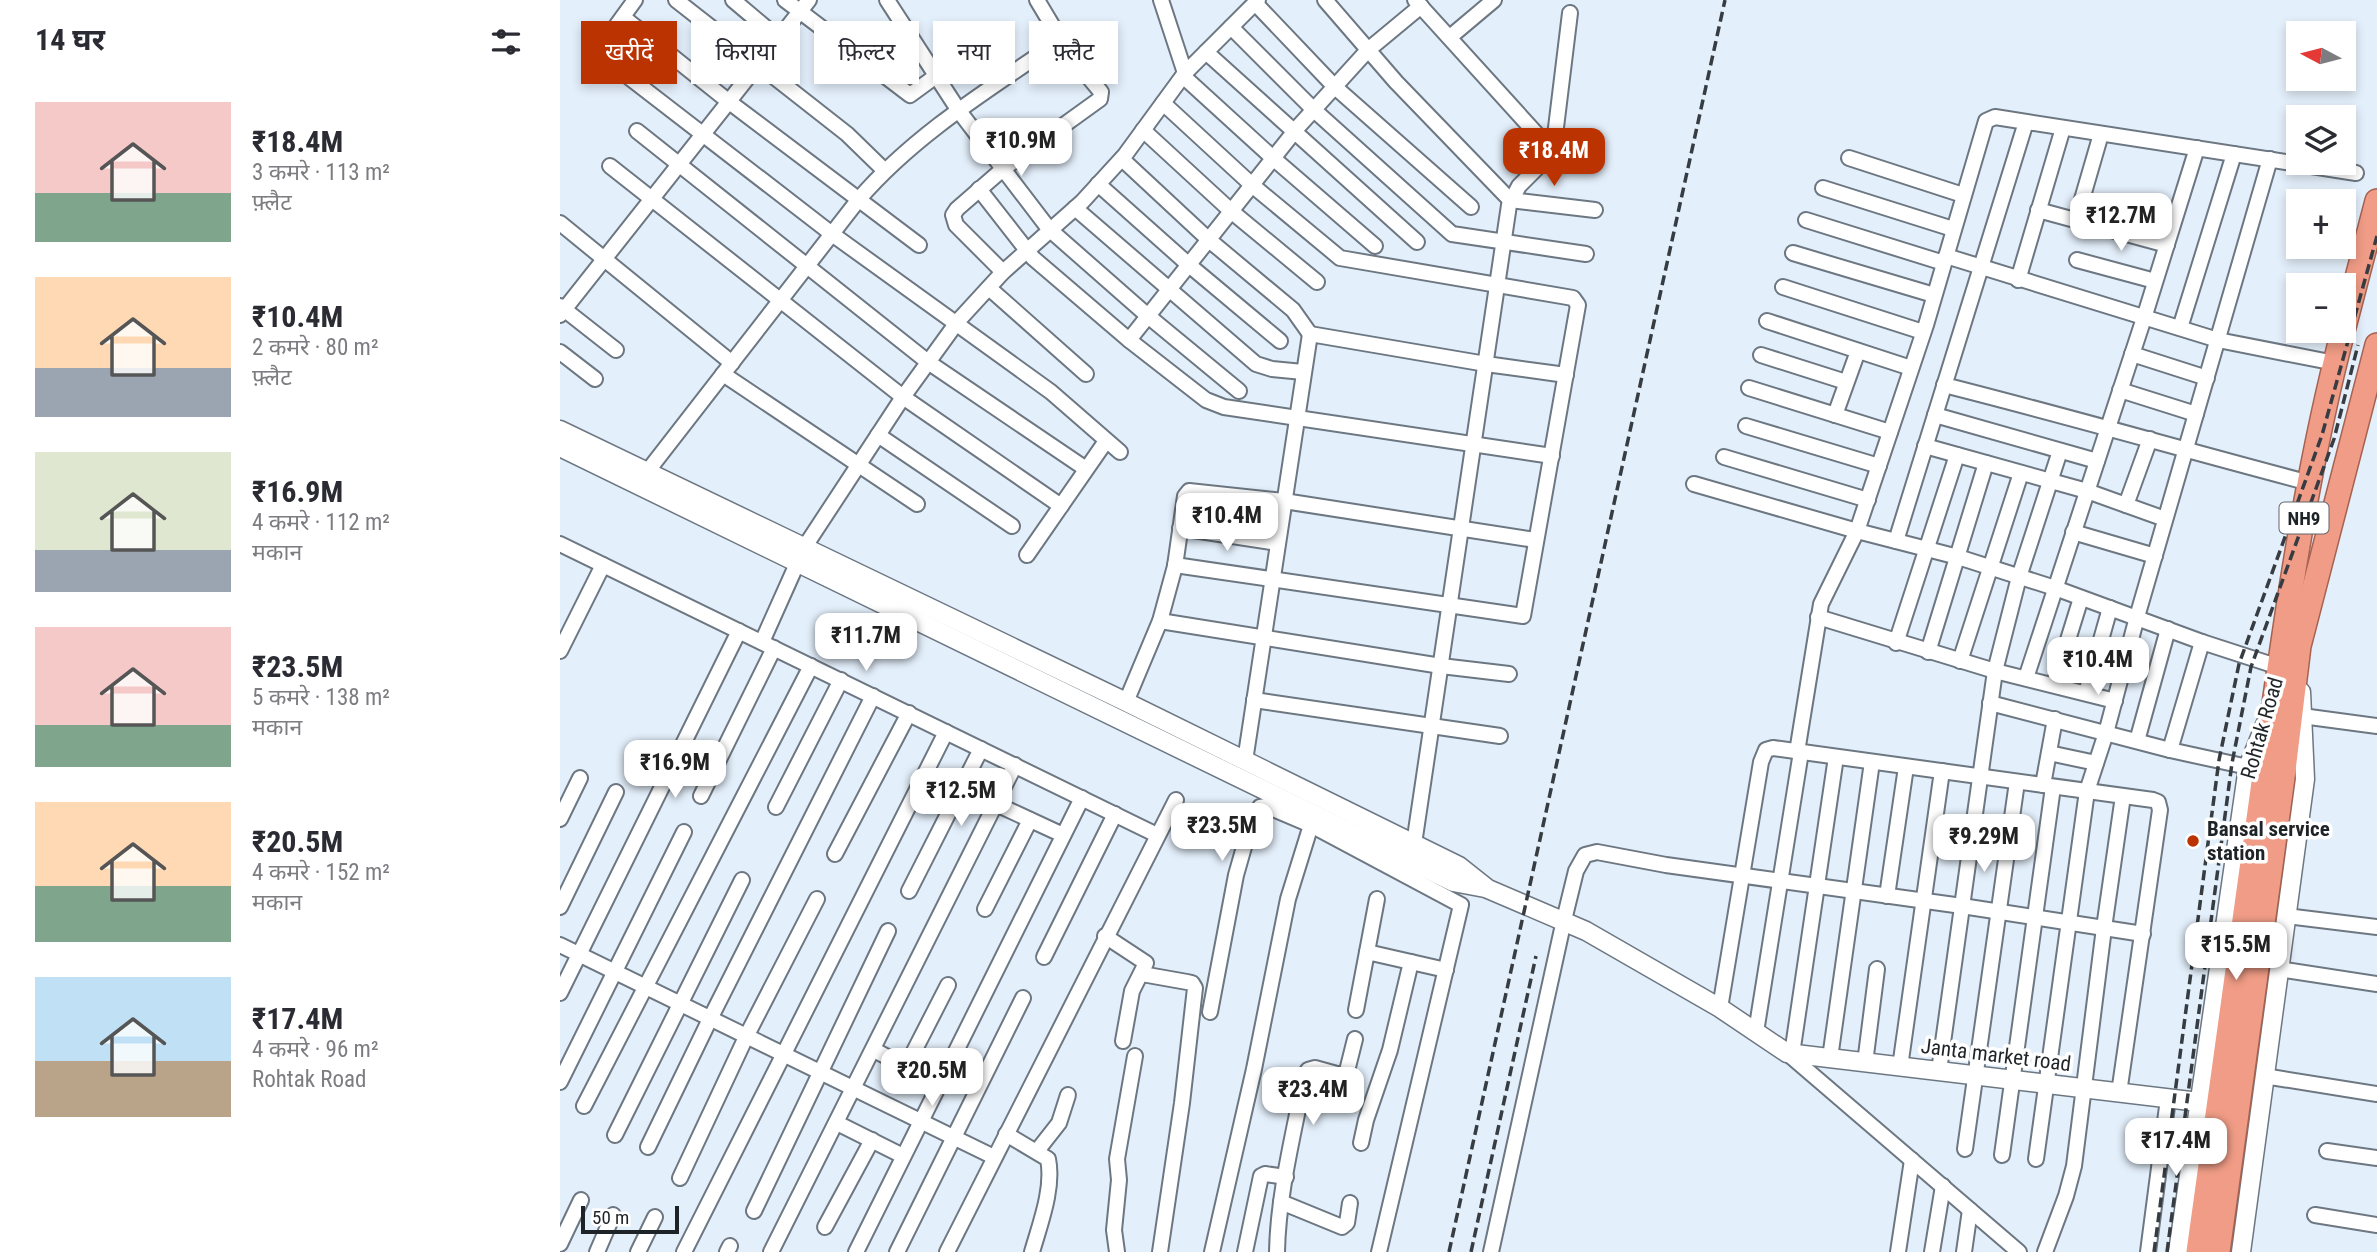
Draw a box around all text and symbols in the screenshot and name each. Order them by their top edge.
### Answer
chip: खरीदें [581,21,677,84]
chip: किराया [691,21,800,84]
chip: फ़िल्टर [814,21,919,84]
chip: नया [933,21,1015,84]
chip: फ़्लैट [1029,21,1118,84]
north arrow [2286,21,2356,91]
map controls [2286,21,2356,343]
text: 14 घर [35,22,105,57]
icon: filters [487,23,525,61]
button: layers [2286,105,2356,175]
pin: ₹10.9M [964,118,1078,178]
text: ₹18.4M [252,124,343,159]
text: ₹10.9M [986,127,1056,154]
pin: ₹18.4M [1497,128,1611,188]
icon: home [91,130,175,214]
text: ₹18.4M [1519,137,1589,164]
text: 3 कमरे · 113 m² [252,159,390,186]
text: फ़्लैट [252,189,292,216]
button: + [2286,189,2356,259]
pin: ₹12.7M [2064,194,2178,253]
text: ₹12.7M [2086,202,2156,229]
button: − [2286,273,2356,343]
text: ₹10.4M [252,299,343,334]
icon: home [91,305,175,389]
text: 2 कमरे · 80 m² [252,334,379,361]
text: फ़्लैट [252,364,292,391]
text: ₹16.9M [252,474,343,509]
icon: home [91,480,175,564]
pin: ₹10.4M [1170,494,1284,553]
text: ₹10.4M [1192,502,1262,529]
road number: NH9 [2280,503,2328,534]
text: 4 कमरे · 112 m² [252,509,390,536]
text: मकान [252,539,302,566]
pin: ₹11.7M [809,614,923,673]
text: ₹11.7M [831,622,901,649]
pin: ₹10.4M [2041,638,2155,697]
text: ₹10.4M [2063,646,2133,673]
text: ₹23.5M [252,649,343,684]
icon: home [91,655,175,739]
street label: Rohtak Road [2236,674,2288,782]
text: 5 कमरे · 138 m² [252,684,390,711]
text: मकान [252,714,302,741]
pin: ₹16.9M [618,740,732,800]
text: ₹16.9M [640,749,710,776]
pin: ₹12.5M [904,768,1018,828]
text: ₹12.5M [926,777,996,804]
pin: ₹23.5M [1165,804,1279,863]
text: ₹23.5M [1187,812,1257,839]
pin: ₹9.29M [1927,814,2041,874]
place label: Bansal service station [2207,817,2330,865]
text: ₹9.29M [1949,823,2019,850]
text: ₹20.5M [252,824,343,859]
icon: home [91,830,175,914]
marker: Bansal service station [2185,833,2201,849]
text: 4 कमरे · 152 m² [252,859,390,886]
text: मकान [252,889,302,916]
pin: ₹15.5M [2179,922,2293,982]
text: ₹15.5M [2201,931,2271,958]
text: ₹17.4M [252,1001,343,1036]
icon: home [91,1005,175,1089]
street label: Janta market road [1920,1034,2072,1076]
text: 4 कमरे · 96 m² [252,1036,379,1063]
pin: ₹20.5M [875,1048,989,1108]
text: ₹20.5M [897,1057,967,1084]
text: Rohtak Road [252,1066,367,1093]
pin: ₹23.4M [1256,1068,1370,1127]
text: ₹23.4M [1278,1076,1348,1103]
pin: ₹17.4M [2119,1118,2233,1178]
text: ₹17.4M [2141,1127,2211,1154]
scale bar [581,1203,679,1235]
text: 50 m [592,1206,629,1229]

